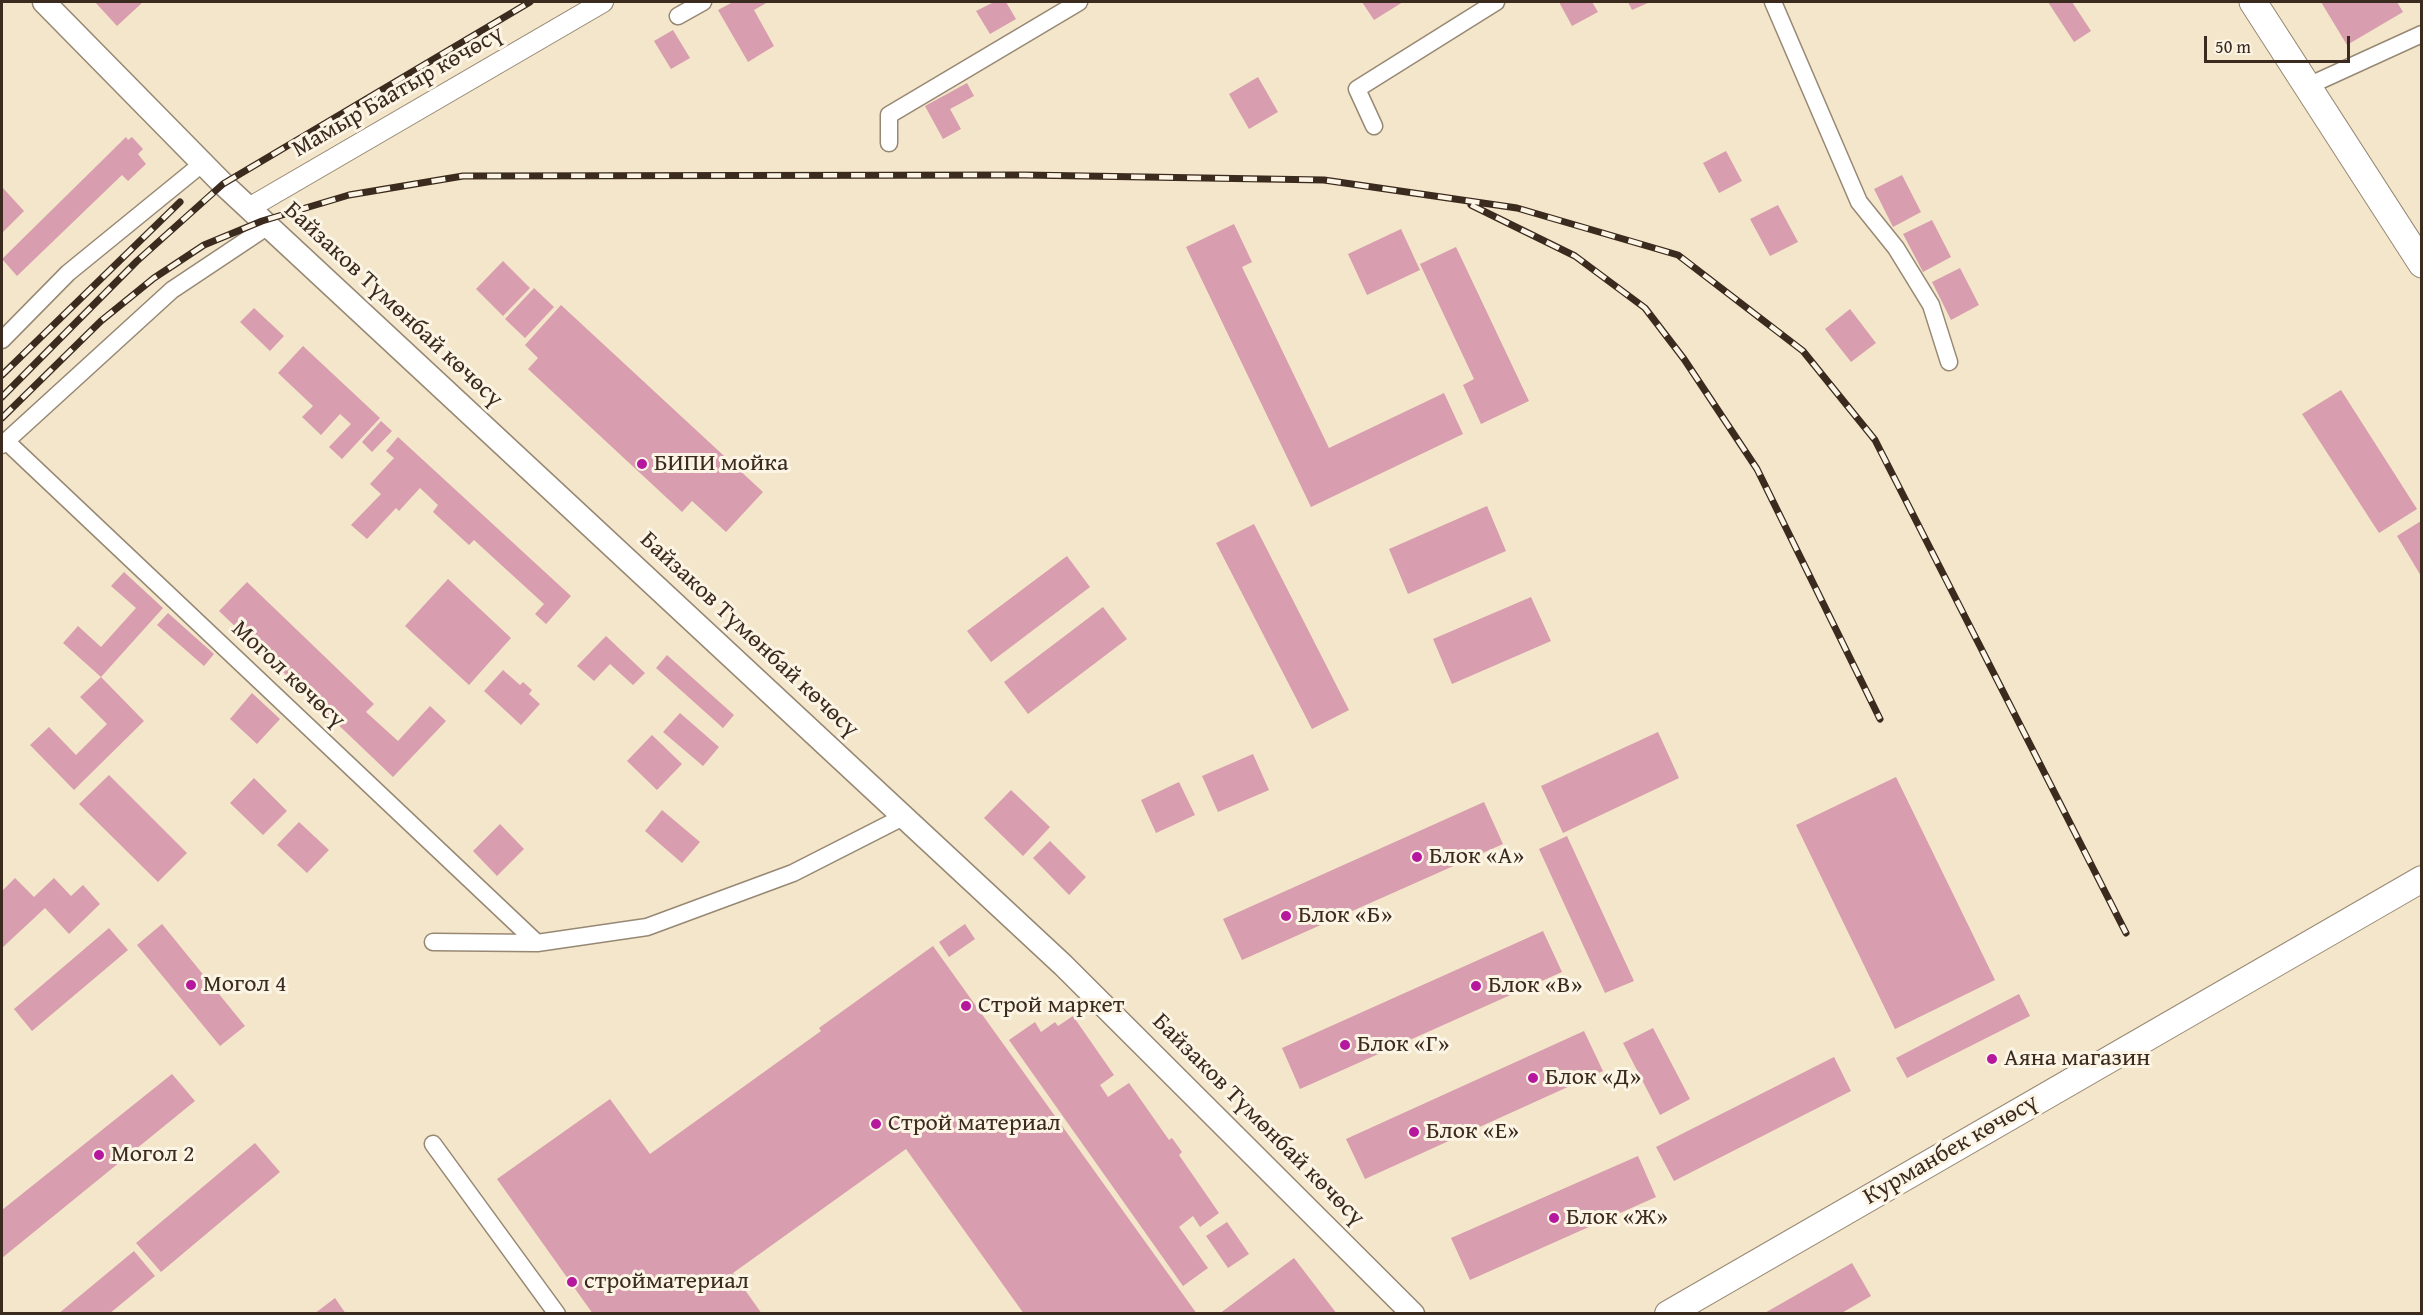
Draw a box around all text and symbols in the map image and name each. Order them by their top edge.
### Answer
street label: Мамыр Баатыр көчөсү [287,20,509,164]
scale bar [2207,24,2352,62]
text: 50 m [2215,33,2251,60]
street label: Байзаков Түмөнбай көчөсү [278,196,508,414]
place label: БИПИ мойка [654,450,788,478]
marker: БИПИ мойка [635,457,649,471]
street label: Байзаков Түмөнбай көчөсү [634,526,864,744]
street label: Могол көчөсү [225,615,351,735]
place label: Блок «А» [1429,843,1524,871]
marker: Блок «А» [1410,850,1424,864]
place label: Блок «Б» [1298,902,1392,930]
marker: Блок «Б» [1279,909,1293,923]
place label: Могол 4 [203,971,287,999]
place label: Блок «В» [1488,972,1582,1000]
marker: Могол 4 [184,978,198,992]
marker: Блок «В» [1469,979,1483,993]
place label: Строй маркет [978,992,1124,1020]
marker: Строй маркет [959,999,973,1013]
street label: Байзаков Түмөнбай көчөсү [1146,1008,1370,1232]
place label: Блок «Г» [1357,1031,1449,1059]
marker: Блок «Г» [1338,1038,1352,1052]
place label: Аяна магазин [2004,1045,2150,1073]
marker: Аяна магазин [1985,1052,1999,1066]
place label: Блок «Д» [1545,1064,1641,1092]
marker: Блок «Д» [1526,1071,1540,1085]
street label: Курманбек көчөсү [1858,1088,2044,1212]
place label: Строй материал [888,1110,1061,1138]
marker: Строй материал [869,1117,883,1131]
place label: Блок «Е» [1426,1118,1519,1146]
marker: Блок «Е» [1407,1125,1421,1139]
place label: Могол 2 [111,1141,195,1169]
marker: Могол 2 [92,1148,106,1162]
place label: Блок «Ж» [1566,1204,1668,1232]
marker: Блок «Ж» [1547,1211,1561,1225]
place label: стройматериал [584,1268,749,1296]
marker: стройматериал [565,1275,579,1289]

